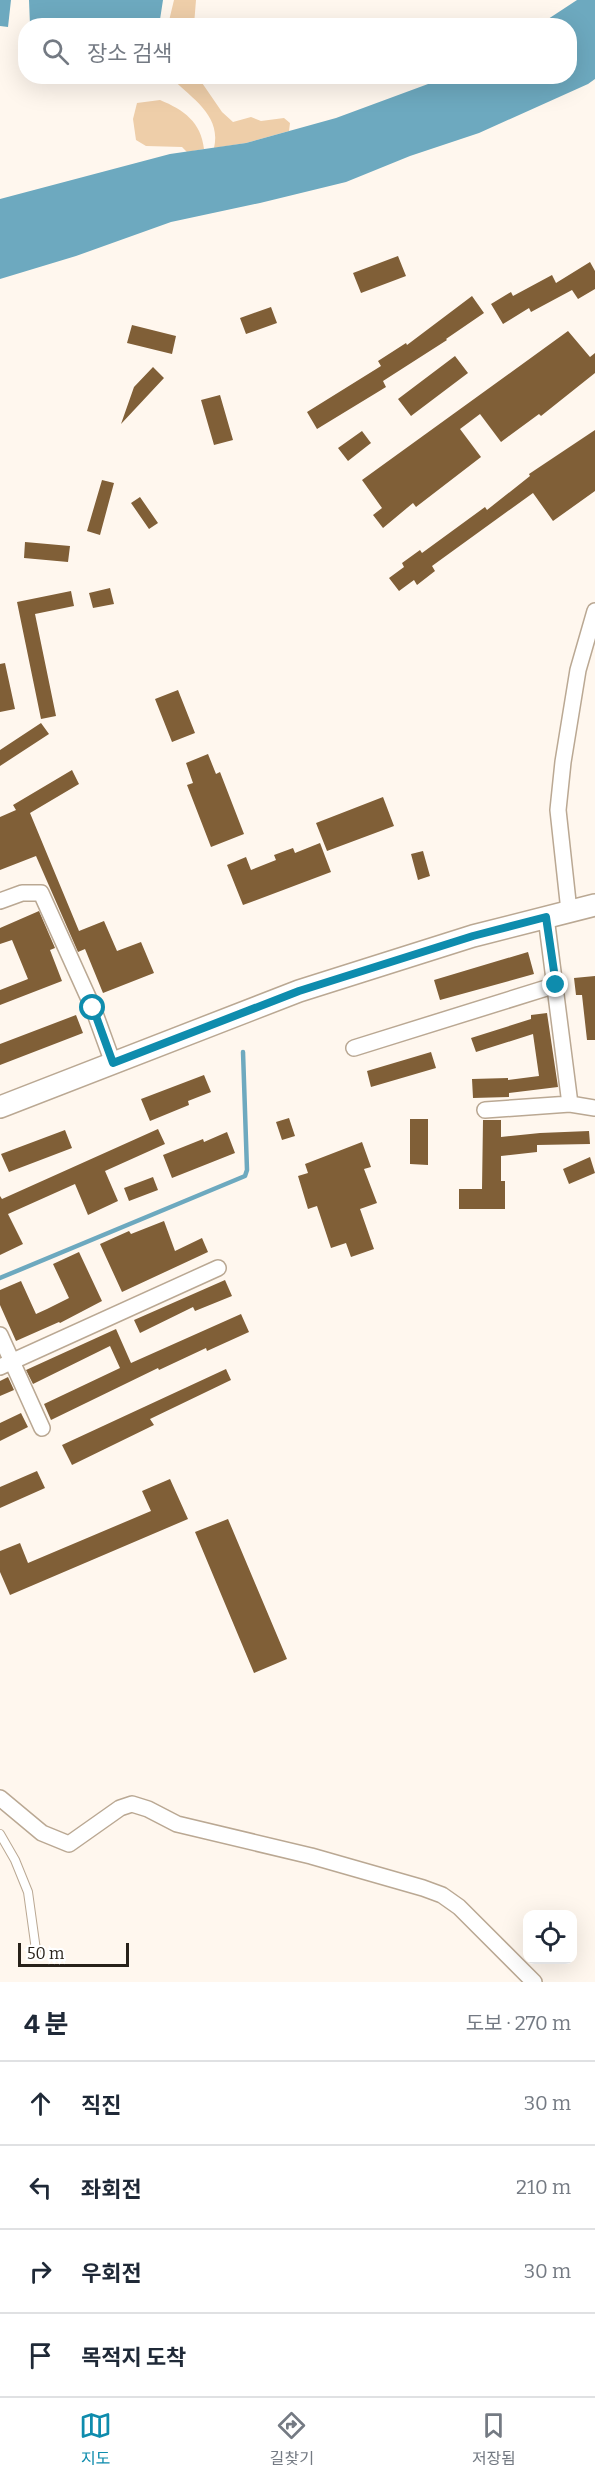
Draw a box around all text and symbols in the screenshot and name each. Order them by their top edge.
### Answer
search box [18,18,577,84]
icon: search [39,35,72,68]
text: 장소 검색 [87,40,172,67]
route end [542,971,568,997]
route start [79,994,105,1020]
map controls [523,1910,577,1964]
button: locate [523,1910,577,1964]
scale bar [18,1940,129,1968]
text: 50 m [27,1944,64,1963]
text: 4 분 [24,2009,68,2040]
text: 도보 · 270 m [466,2011,571,2035]
icon: ahead [24,2087,57,2120]
text: 30 m [524,2091,571,2115]
text: 직진 [81,2092,121,2119]
icon: left [24,2171,57,2204]
text: 210 m [516,2175,571,2199]
text: 좌회전 [81,2176,142,2203]
icon: right [24,2255,57,2288]
text: 30 m [524,2259,571,2283]
text: 우회전 [81,2260,142,2287]
icon: arrive [24,2339,57,2372]
text: 목적지 도착 [81,2344,186,2371]
tab: 지도 [79,2409,112,2469]
tab: 길찾기 [270,2409,314,2469]
tab: 저장됨 [472,2409,516,2469]

